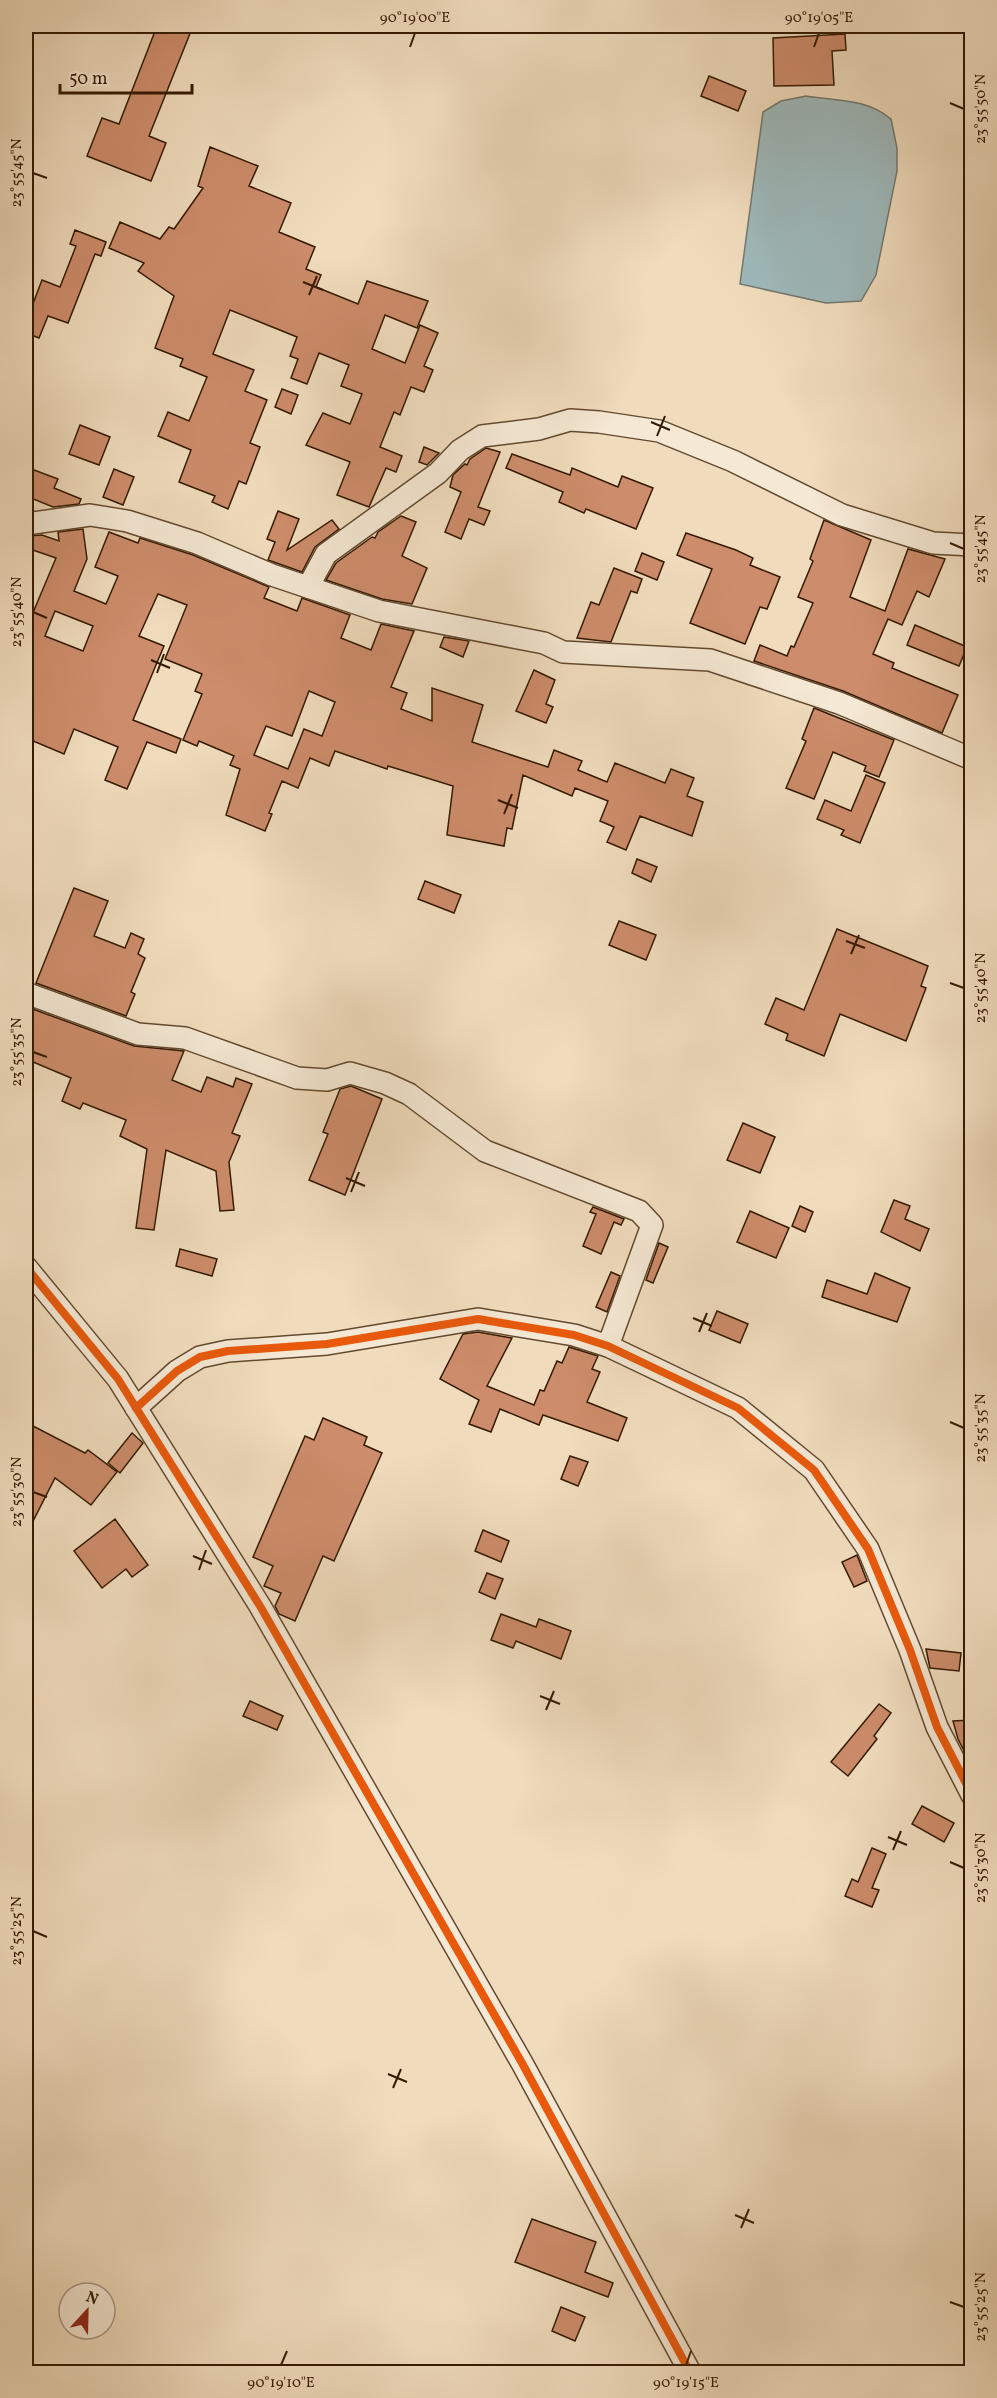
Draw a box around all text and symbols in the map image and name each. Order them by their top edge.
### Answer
text: 90°19'00"E [380,8,450,29]
text: 90°19'05"E [785,8,853,29]
scale bar [60,57,192,95]
text: 50 m [69,67,108,92]
text: 23°55'50"N [971,74,992,144]
text: 23°55'45"N [7,138,28,208]
text: 23°55'45"N [971,514,992,584]
text: 23°55'40"N [7,577,28,647]
text: 23°55'40"N [971,953,992,1023]
text: 23°55'35"N [7,1017,28,1087]
text: 23°55'35"N [971,1393,992,1463]
text: 23°55'30"N [7,1457,28,1527]
text: 23°55'30"N [971,1833,992,1903]
text: 23°55'25"N [7,1896,28,1966]
text: 23°55'25"N [971,2272,992,2342]
north arrow [57,2281,117,2341]
text: N [82,2287,102,2311]
text: 90°19'10"E [247,2373,315,2394]
text: 90°19'15"E [653,2373,719,2394]

